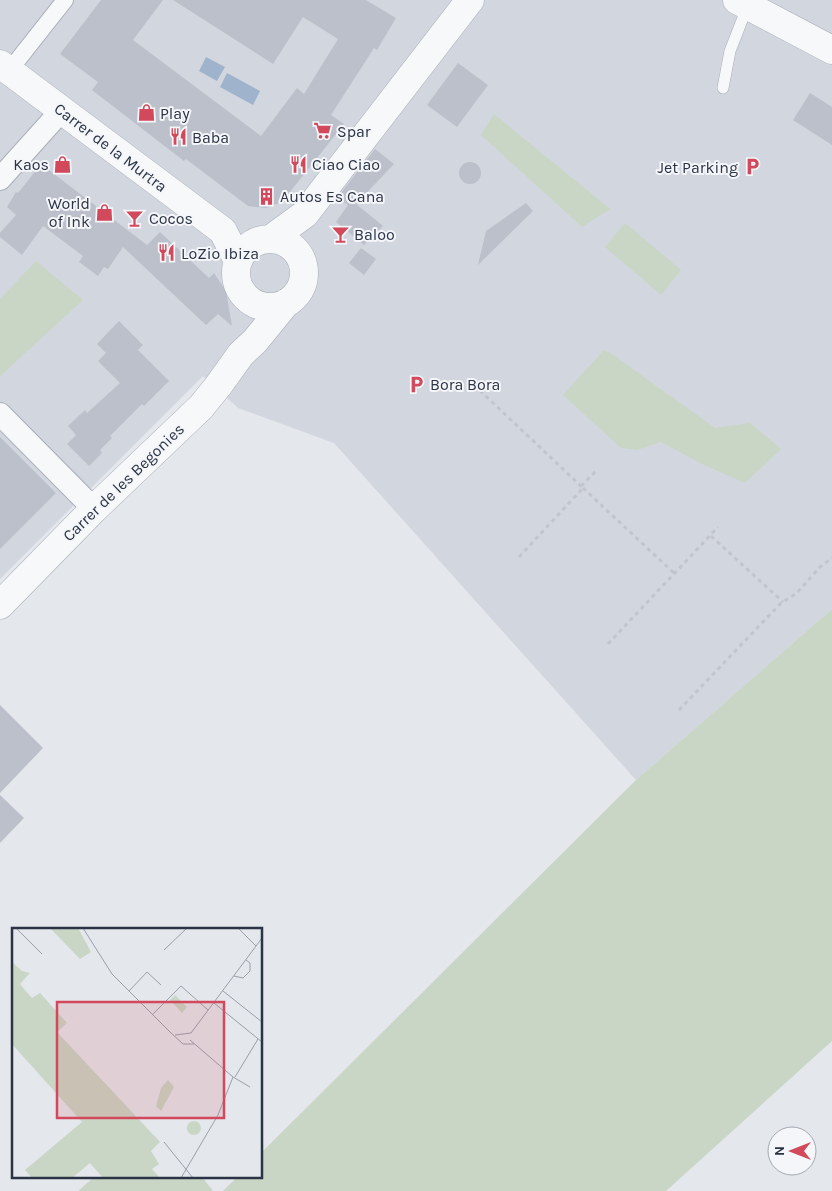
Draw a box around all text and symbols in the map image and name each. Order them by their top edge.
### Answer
street label: Carrer de la Murtra [51,99,171,196]
shop icon: Play [136,103,156,123]
place label: Play [160,104,190,123]
supermarket icon: Spar [313,121,333,141]
place label: Spar [337,122,371,141]
restaurant icon: Baba [168,127,188,147]
place label: Baba [192,128,229,147]
shop icon: Kaos [53,154,73,174]
restaurant icon: Ciao Ciao [288,154,308,174]
place label: Kaos [13,155,49,174]
place label: Ciao Ciao [312,155,380,174]
parking icon: Jet Parking [742,157,762,177]
place label: Jet Parking [658,158,738,177]
building icon: Autos Es Cana [256,186,276,206]
place label: Autos Es Cana [280,187,384,206]
place label: World of Ink [48,194,90,231]
shop icon: World of Ink [94,202,114,222]
bar icon: Cocos [125,208,145,228]
place label: Cocos [149,209,193,228]
bar icon: Baloo [330,224,350,244]
place label: Baloo [354,225,395,244]
restaurant icon: LoZio Ibiza [157,243,177,263]
place label: LoZio Ibiza [181,244,259,263]
parking icon: Bora Bora [406,374,426,394]
place label: Bora Bora [430,375,500,394]
street label: Carrer de les Begonies [59,419,188,545]
inset map [12,928,262,1178]
north arrow [767,1126,817,1176]
text: N [771,1146,788,1156]

